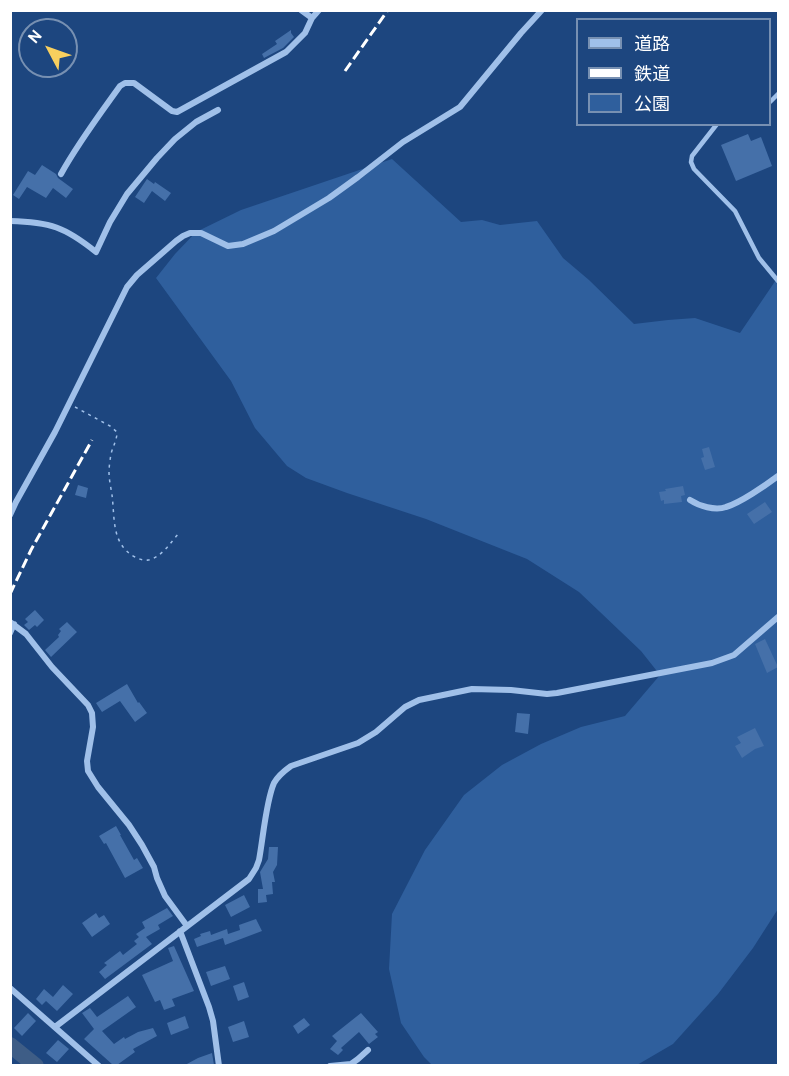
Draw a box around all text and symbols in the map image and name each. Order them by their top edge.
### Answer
north arrow [18,18,78,78]
legend [576,18,771,126]
text: N [25,27,47,48]
text: 道路 [634,34,670,57]
text: 鉄道 [634,64,670,87]
text: 公園 [634,94,670,117]

